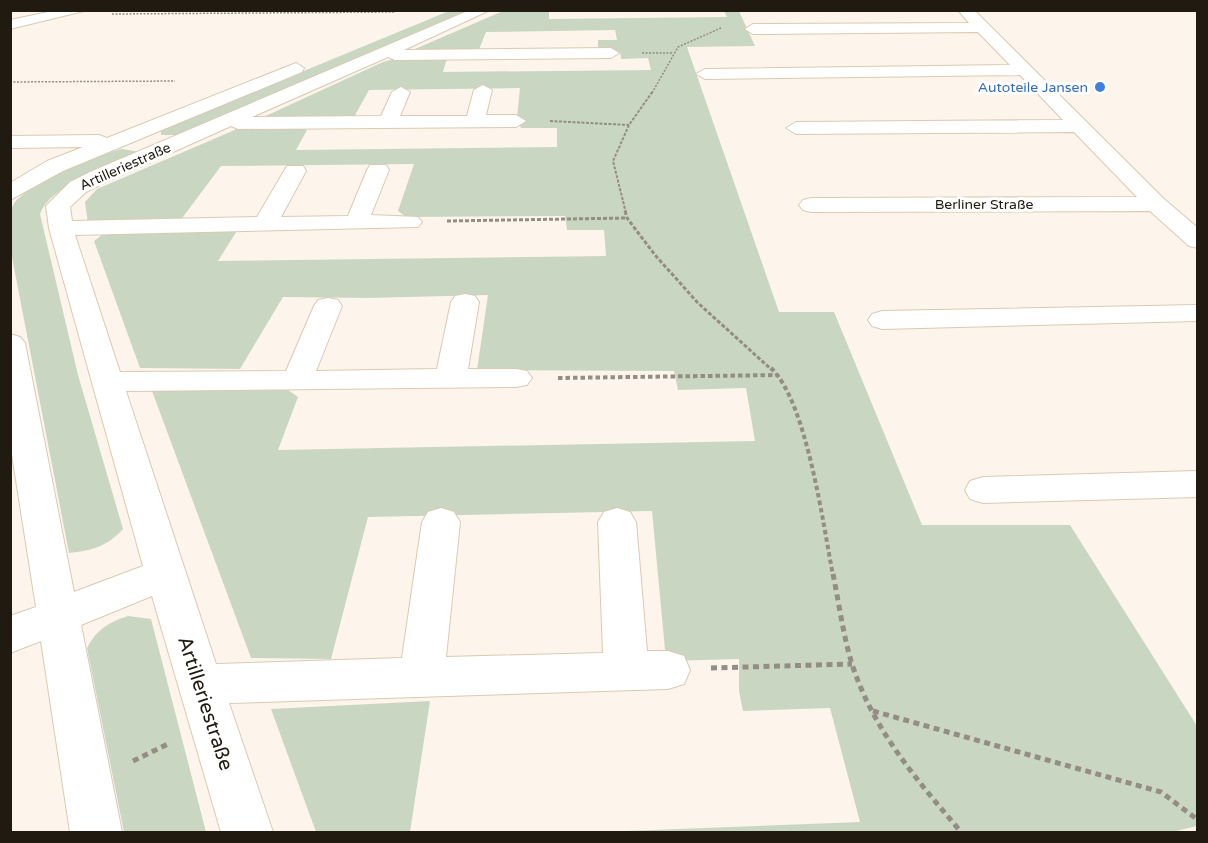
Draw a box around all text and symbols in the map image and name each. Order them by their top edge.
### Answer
place label: Autoteile Jansen [978,79,1088,96]
marker: Autoteile Jansen [1093,80,1107,94]
street label: Artilleriestraße [77,139,173,194]
street label: Berliner Straße [935,196,1033,213]
street label: Artilleriestraße [172,633,238,774]

